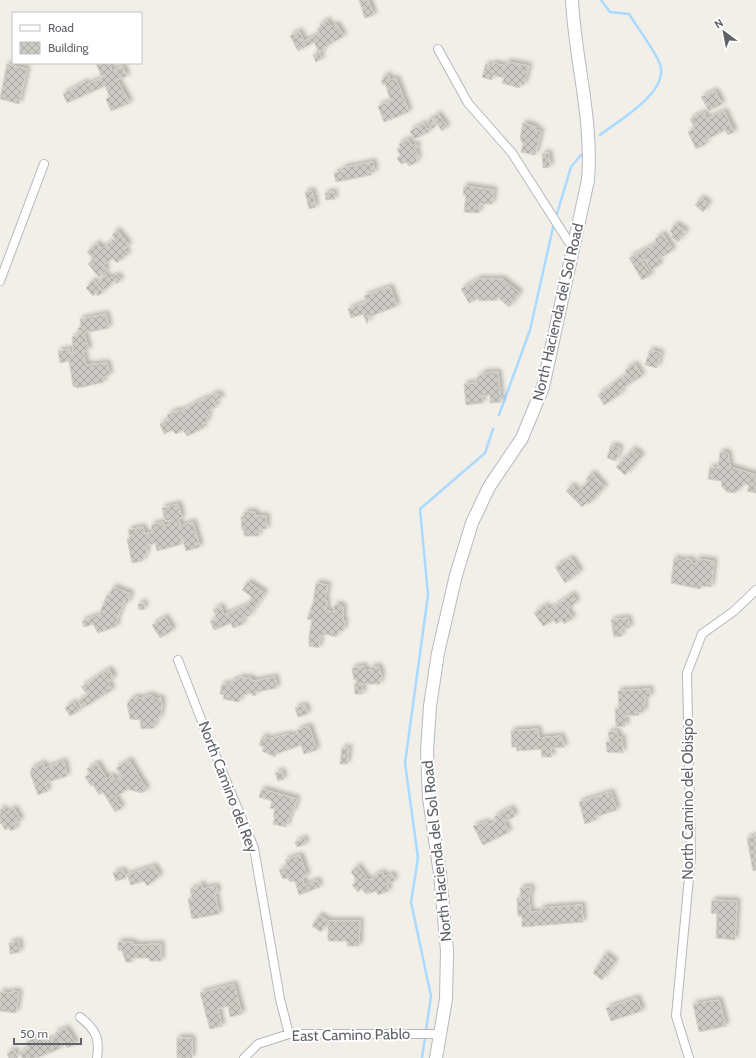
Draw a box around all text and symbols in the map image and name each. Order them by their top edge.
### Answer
legend [12,12,142,64]
north arrow [704,12,744,52]
text: N [712,16,726,32]
text: Road [48,20,74,35]
text: Building [48,40,90,55]
street label: North Hacienda del Sol Road [529,221,587,403]
street label: North Camino del Obispo [679,718,697,880]
street label: North Camino del Rey [195,719,262,856]
street label: North Hacienda del Sol Road [419,760,455,942]
scale bar [14,1020,81,1046]
street label: East Camino Pablo [292,1025,410,1045]
text: 50 m [20,1026,48,1041]

